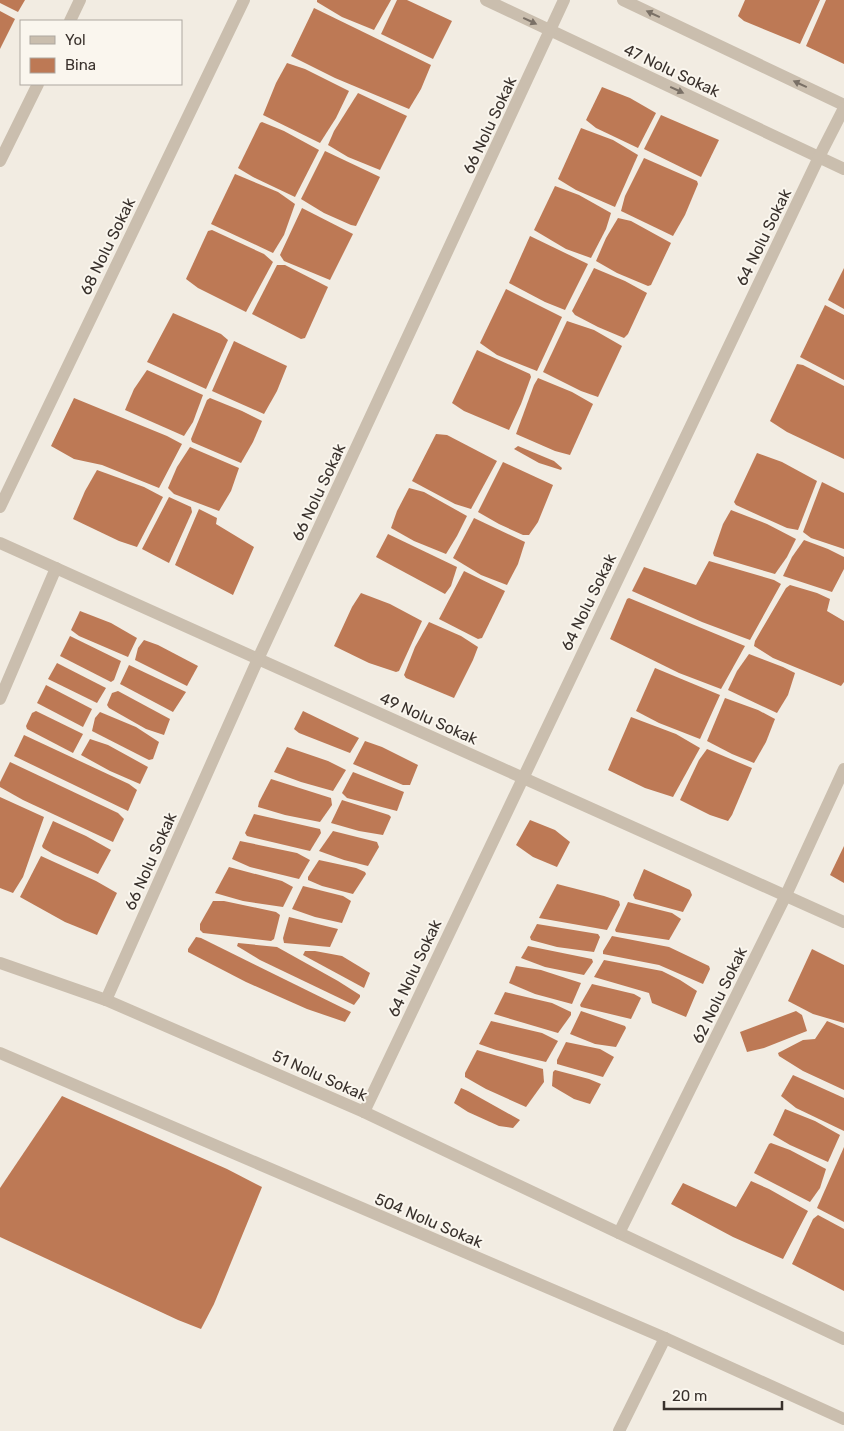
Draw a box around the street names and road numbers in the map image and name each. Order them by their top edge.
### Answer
street label: 47 Nolu Sokak [621,40,724,101]
street label: 66 Nolu Sokak [459,73,521,177]
street label: 64 Nolu Sokak [732,185,795,289]
street label: 68 Nolu Sokak [76,194,140,298]
street label: 66 Nolu Sokak [288,440,350,544]
street label: 64 Nolu Sokak [557,550,620,654]
street label: 49 Nolu Sokak [377,688,481,749]
street label: 66 Nolu Sokak [120,809,181,913]
street label: 64 Nolu Sokak [384,916,446,1020]
street label: 62 Nolu Sokak [688,943,751,1047]
street label: 51 Nolu Sokak [269,1046,371,1105]
street label: 504 Nolu Sokak [372,1189,486,1252]

